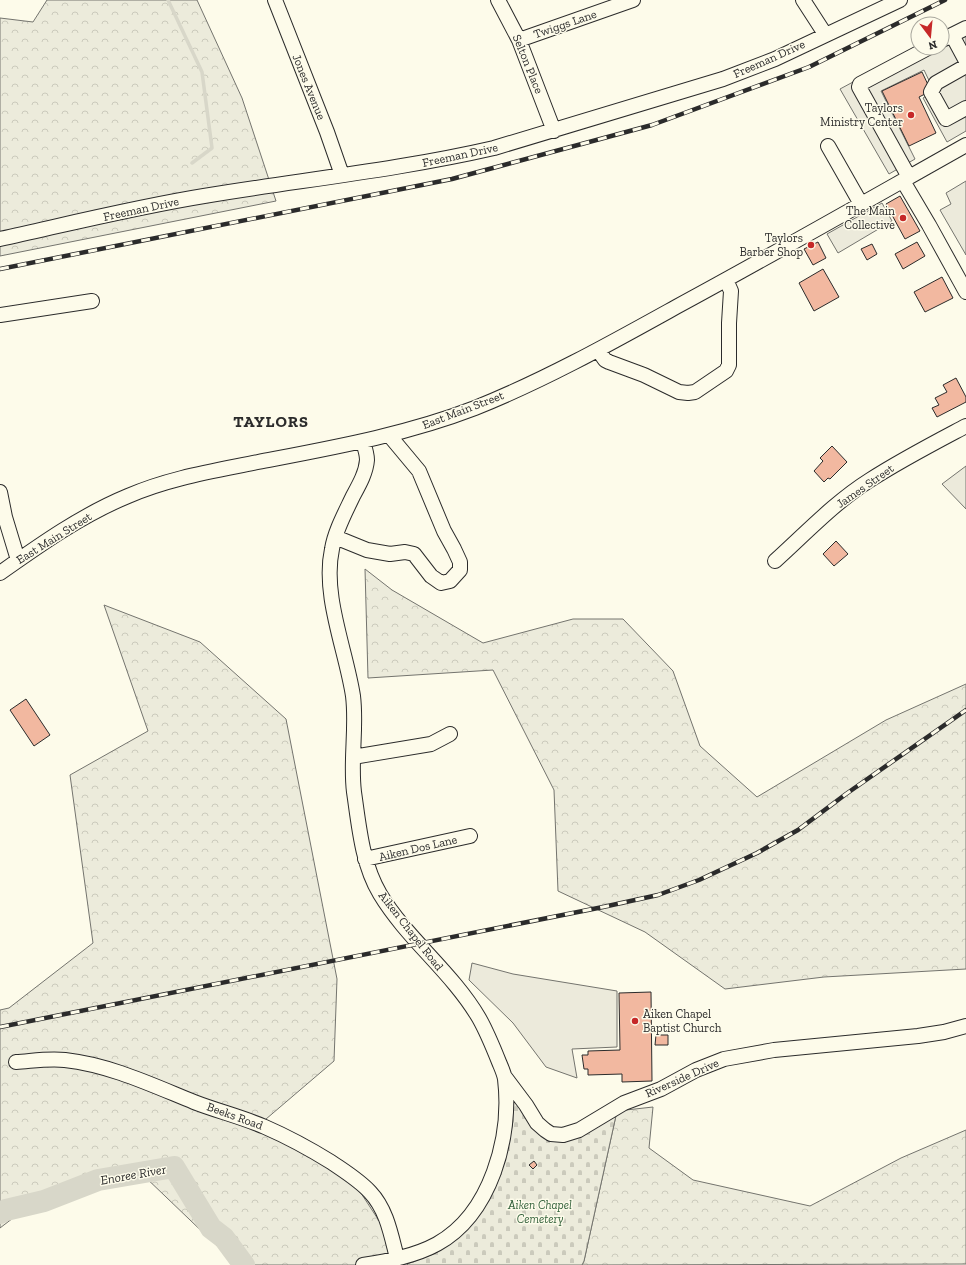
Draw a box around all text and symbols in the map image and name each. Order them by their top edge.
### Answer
street label: Twiggs Lane [532,7,599,41]
north arrow [910,16,950,56]
street label: Selton Place [510,32,546,96]
street label: Freeman Drive [731,37,807,81]
text: N [926,38,938,53]
street label: Jones Avenue [289,52,329,122]
place label: Taylors Ministry Center [820,101,903,129]
marker: Taylors Ministry Center [906,110,916,120]
street label: Freeman Drive [421,140,499,170]
street label: Freeman Drive [102,194,180,224]
place label: The Main Collective [844,204,895,232]
marker: The Main Collective [898,213,908,223]
place label: Taylors Barber Shop [739,231,803,259]
marker: Taylors Barber Shop [806,240,816,250]
street label: East Main Street [420,388,506,432]
district label: TAYLORS [233,412,309,431]
street label: James Street [834,461,897,511]
street label: East Main Street [14,509,95,567]
street label: Aiken Dos Lane [378,832,459,864]
street label: Aiken Chapel Road [376,889,447,974]
place label: Aiken Chapel Baptist Church [643,1007,722,1035]
marker: Aiken Chapel Baptist Church [630,1016,640,1026]
street label: Riverside Drive [643,1055,721,1100]
street label: Beeks Road [205,1099,265,1133]
water label: Enoree River [99,1161,168,1188]
park label: Aiken Chapel Cemetery [507,1198,572,1226]

